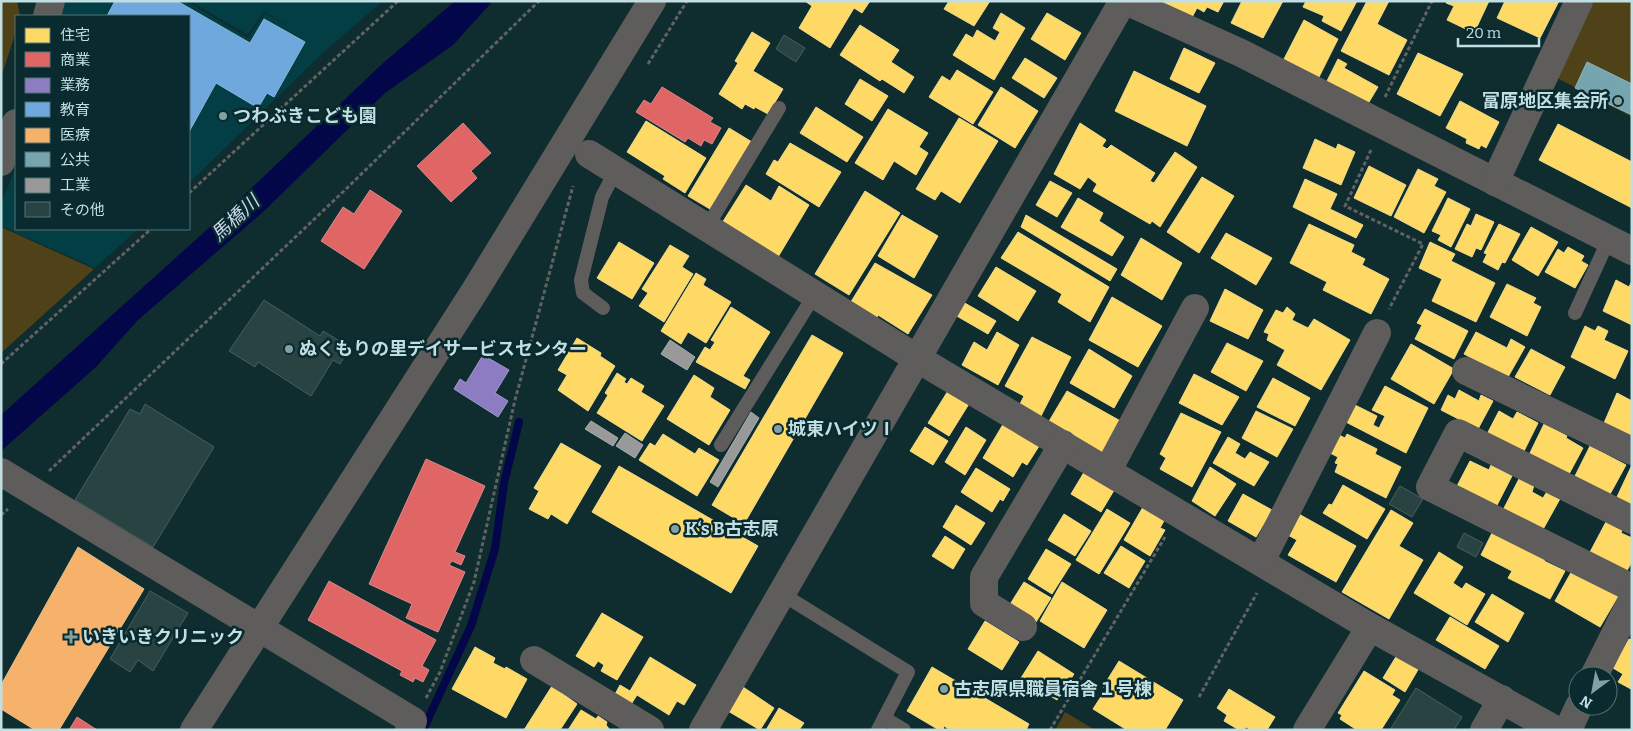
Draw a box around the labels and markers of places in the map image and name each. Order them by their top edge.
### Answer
place label: 富原地区集会所 [1482,90,1608,112]
marker: 富原地区集会所 [1612,95,1624,107]
place label: つわぶきこども園 [233,105,377,127]
marker: つわぶきこども園 [217,110,229,122]
place label: ぬくもりの里デイサービスセンター [299,338,587,360]
marker: ぬくもりの里デイサービスセンター [283,343,295,355]
place label: 城東ハイツⅠ [788,418,896,440]
marker: 城東ハイツⅠ [772,423,784,435]
place label: K‘s B古志原 [685,518,779,540]
marker: K‘s B古志原 [669,523,681,535]
place label: いきいきクリニック [82,626,244,648]
marker: いきいきクリニック [64,630,78,644]
place label: 古志原県職員宿舎１号棟 [954,678,1152,700]
marker: 古志原県職員宿舎１号棟 [938,683,950,695]

